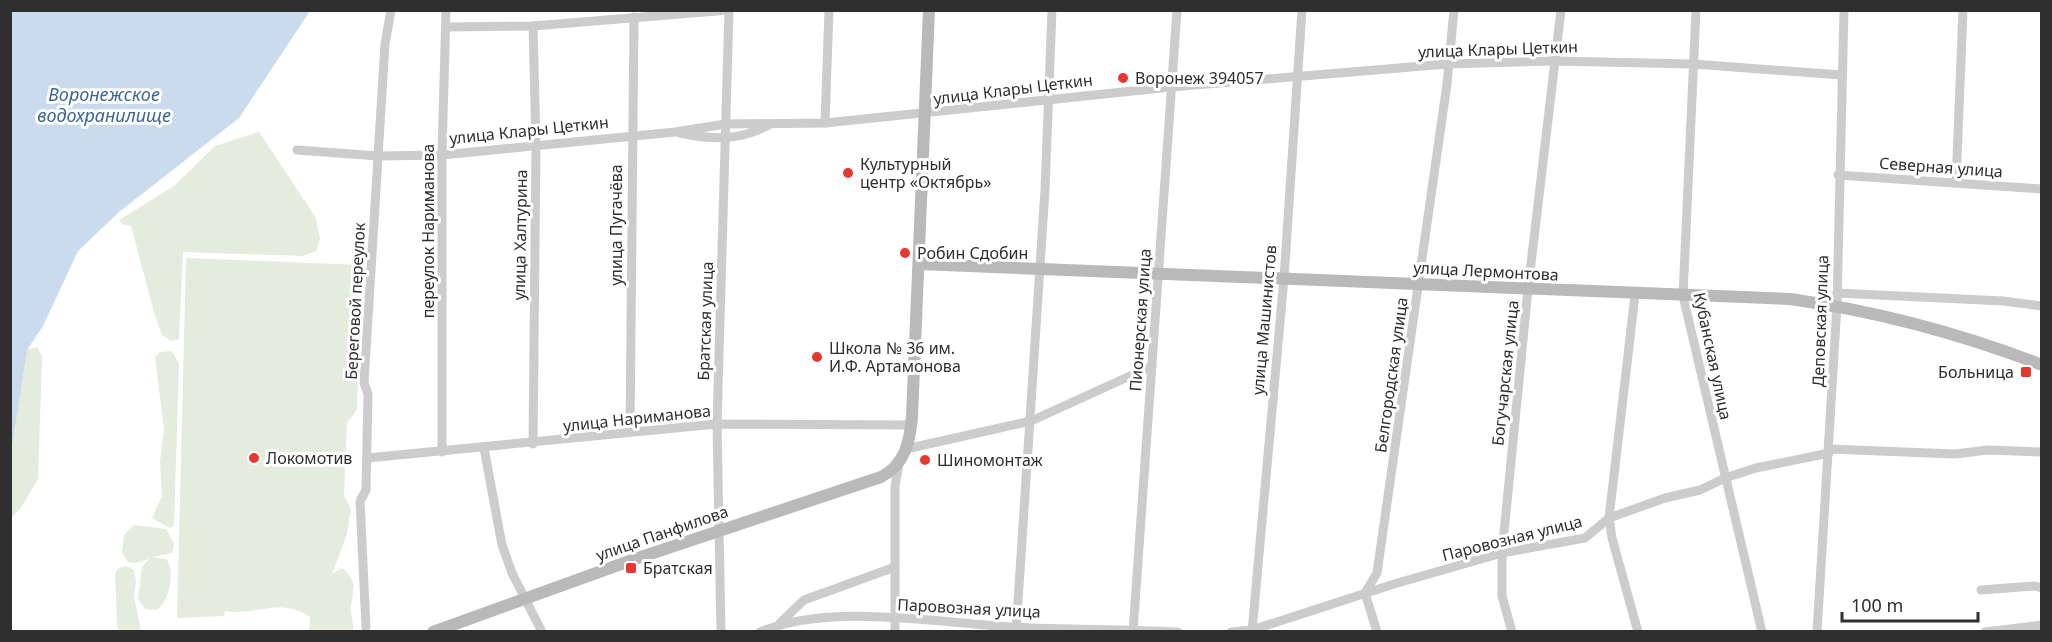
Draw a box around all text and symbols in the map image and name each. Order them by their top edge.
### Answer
street label: улица Клары Цеткин [1418,35,1578,63]
place label: Воронеж 394057 [1135,67,1264,89]
street label: улица Клары Цеткин [932,68,1094,110]
marker: Воронеж 394057 [1116,71,1130,85]
water label: Воронежское водохранилище [37,82,171,127]
street label: улица Клары Цеткин [448,111,610,149]
street label: переулок Нариманова [417,144,439,318]
street label: Северная улица [1878,152,2004,182]
place label: Культурный центр «Октябрь» [860,153,991,193]
street label: улица Пугачёва [605,164,627,286]
marker: Культурный центр «Октябрь» [841,166,855,180]
street label: улица Халтурина [508,169,532,301]
street label: Береговой переулок [340,221,370,380]
place label: Робин Сдобин [917,242,1028,264]
street label: улица Машинистов [1246,244,1282,396]
marker: Робин Сдобин [898,246,912,260]
street label: Пионерская улица [1124,248,1156,392]
street label: Деповская улица [1807,254,1833,388]
street label: улица Лермонтова [1413,256,1559,286]
street label: Братская улица [692,261,718,381]
street label: Кубанская улица [1689,290,1737,422]
street label: Белгородская улица [1369,296,1413,454]
street label: Богучарская улица [1486,299,1524,447]
place label: Школа № 36 им. И.Ф. Артамонова [829,337,961,377]
marker: Школа № 36 им. И.Ф. Артамонова [810,350,824,364]
place label: Больница [1938,361,2014,383]
marker: Больница [2019,365,2033,379]
street label: улица Нариманова [562,399,712,437]
place label: Локомотив [266,447,352,469]
place label: Шиномонтаж [937,449,1043,471]
marker: Локомотив [247,451,261,465]
marker: Шиномонтаж [918,453,932,467]
street label: улица Панфилова [593,500,731,566]
street label: Паровозная улица [1440,510,1584,566]
place label: Братская [643,557,713,579]
marker: Братская [624,561,638,575]
scale bar [1842,585,1978,623]
street label: Паровозная улица [897,593,1041,623]
text: 100 m [1851,593,1903,617]

